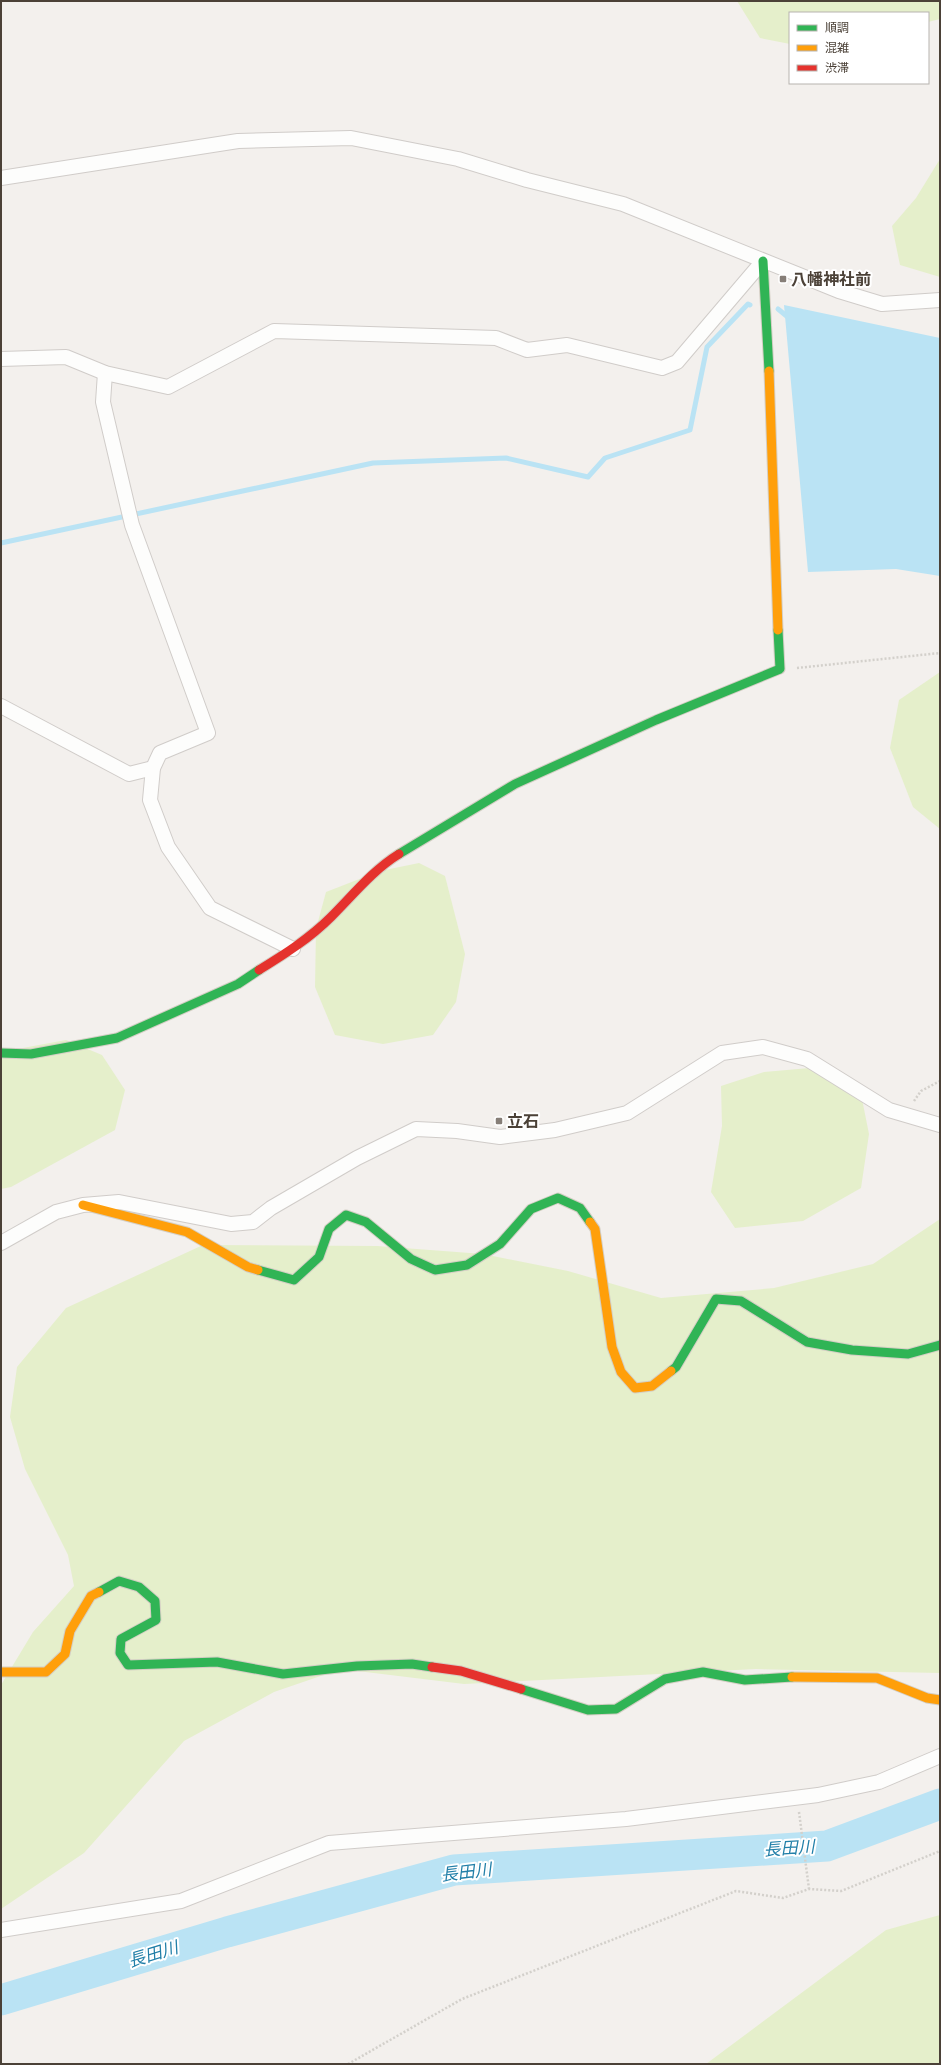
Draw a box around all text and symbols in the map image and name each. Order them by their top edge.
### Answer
legend [789,12,929,84]
text: 順調 [825,19,849,37]
text: 混雑 [825,39,849,57]
text: 渋滞 [825,59,849,77]
place label: 八幡神社前 [791,268,871,291]
marker: 八幡神社前 [778,274,788,284]
place label: 立石 [507,1110,539,1133]
marker: 立石 [494,1116,504,1126]
water label: 長田川 [763,1834,817,1862]
water label: 長田川 [439,1857,495,1887]
water label: 長田川 [125,1934,183,1973]

